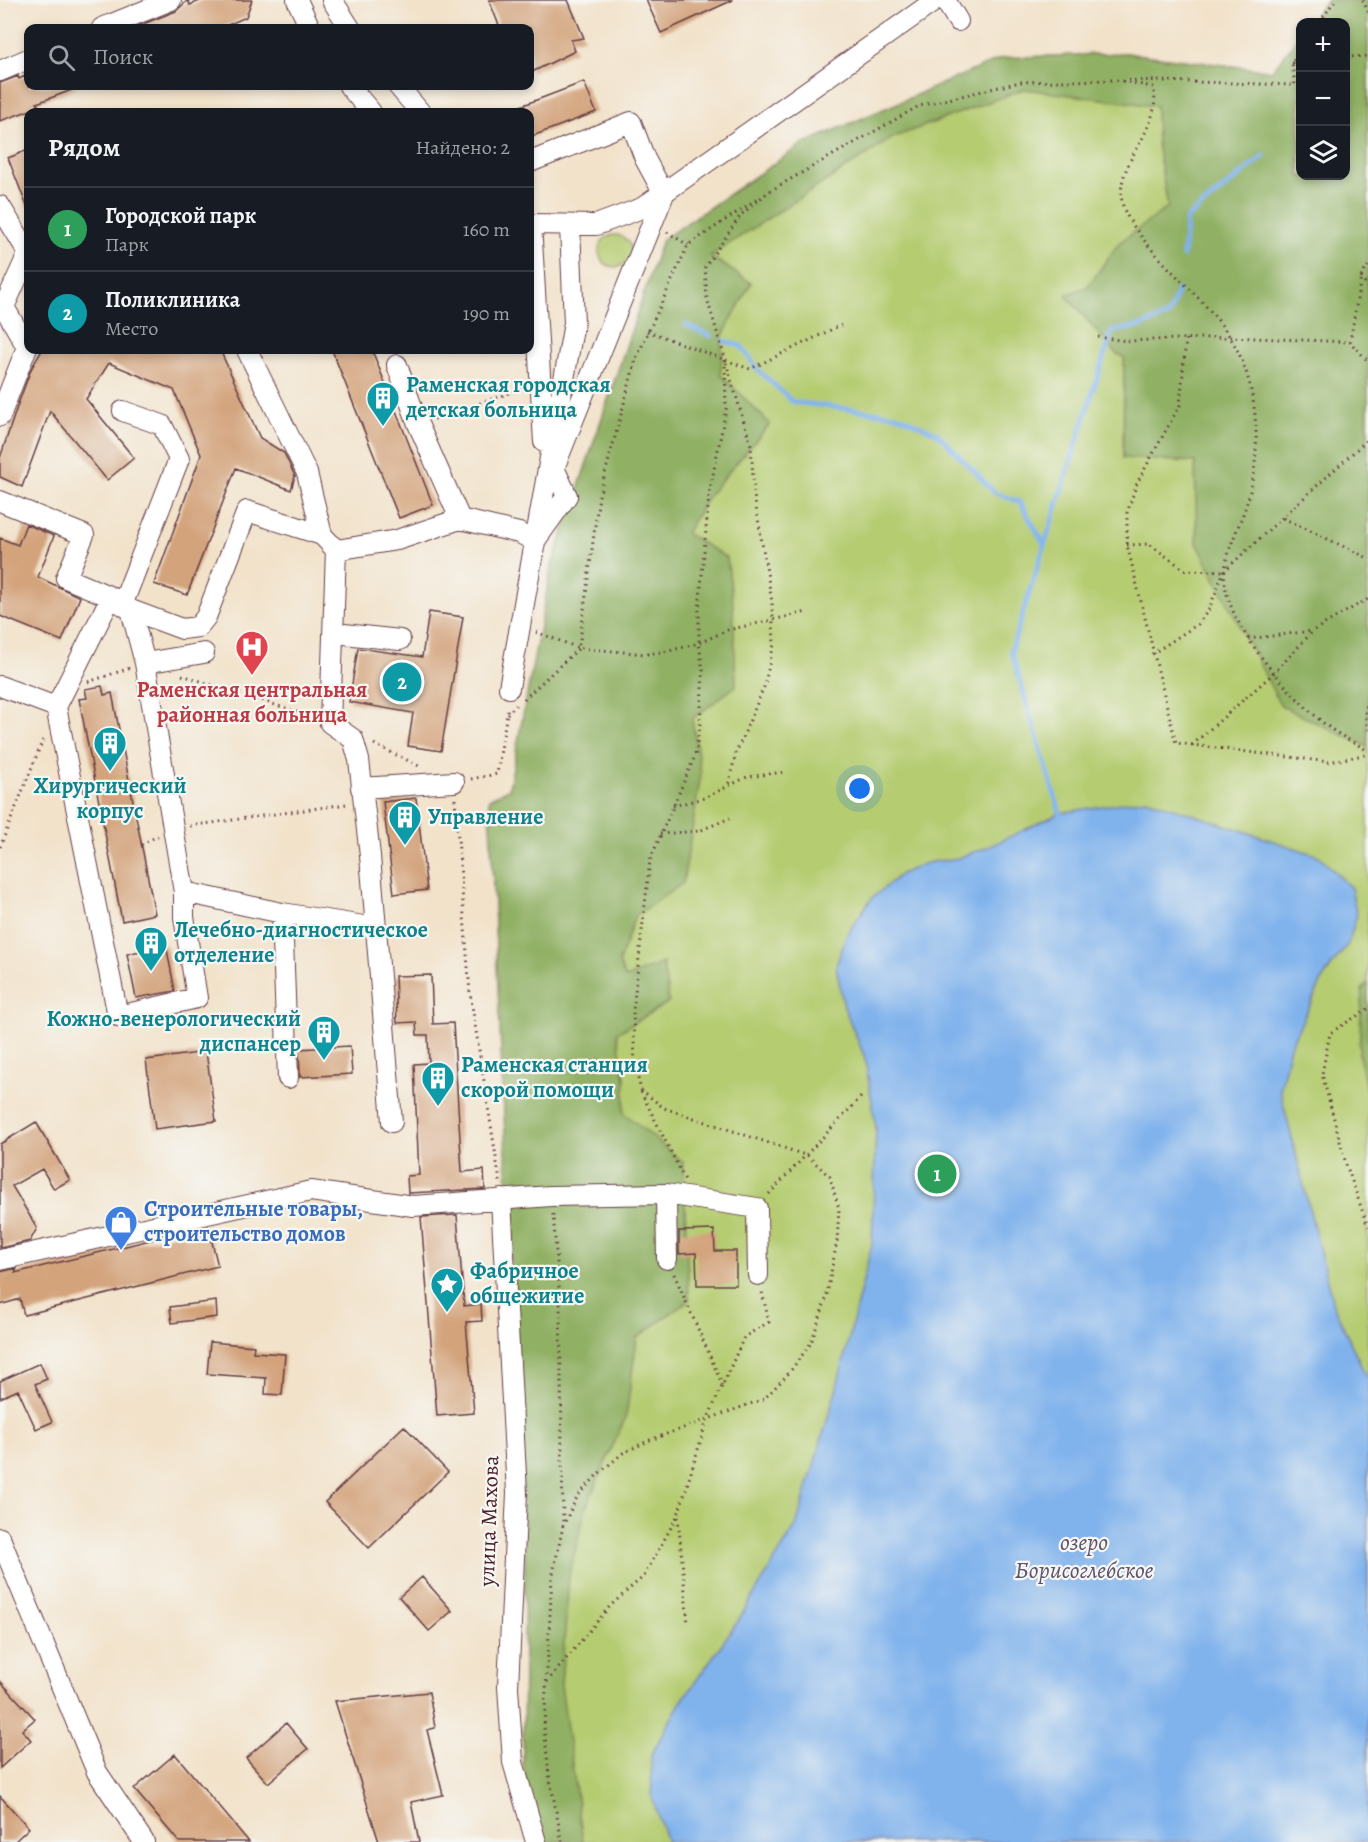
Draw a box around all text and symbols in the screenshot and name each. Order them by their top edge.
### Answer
map controls [1296,18,1350,180]
button: + [1296,18,1350,72]
search box [24,24,534,90]
icon: search [45,41,78,74]
text: Поиск [93,42,153,72]
button: − [1296,72,1350,126]
button: layers [1296,126,1350,180]
text: Рядом [48,130,120,165]
text: Найдено: 2 [415,134,510,161]
text: Городской парк [105,201,256,231]
text: 1 [64,216,71,243]
text: 160 m [463,216,510,243]
text: Парк [105,231,149,258]
text: Поликлиника [105,285,240,315]
text: 2 [63,300,72,327]
text: 190 m [463,300,510,327]
text: Место [105,315,158,342]
place label: Раменская городская детская больница [405,370,611,425]
building icon: Раменская городская детская больница [365,380,401,427]
hospital icon: Раменская центральная районная больница [234,629,270,676]
pin: 2 [382,660,422,704]
place label: Раменская центральная районная больница [137,675,367,730]
building icon: Хирургический корпус [92,725,128,772]
place label: Хирургический корпус [33,771,187,826]
your location [845,774,874,803]
building icon: Управление [387,799,423,846]
place label: Управление [428,802,543,832]
place label: Лечебно-диагностическое отделение [174,915,428,970]
building icon: Лечебно-диагностическое отделение [133,925,169,972]
place label: Кожно-венерологический диспансер [47,1004,301,1059]
building icon: Кожно-венерологический диспансер [306,1014,342,1061]
place label: Раменская станция скорой помощи [461,1050,648,1105]
building icon: Раменская станция скорой помощи [420,1060,456,1107]
pin: 1 [918,1152,956,1196]
place label: Строительные товары, строительство домов [144,1194,363,1249]
shop icon: Строительные товары, строительство домов [103,1204,139,1251]
place label: Фабричное общежитие [470,1256,584,1311]
place icon: Фабричное общежитие [429,1266,465,1313]
street label: улица Махова [472,1454,506,1588]
water label: озеро Борисоглебское [1014,1526,1154,1586]

